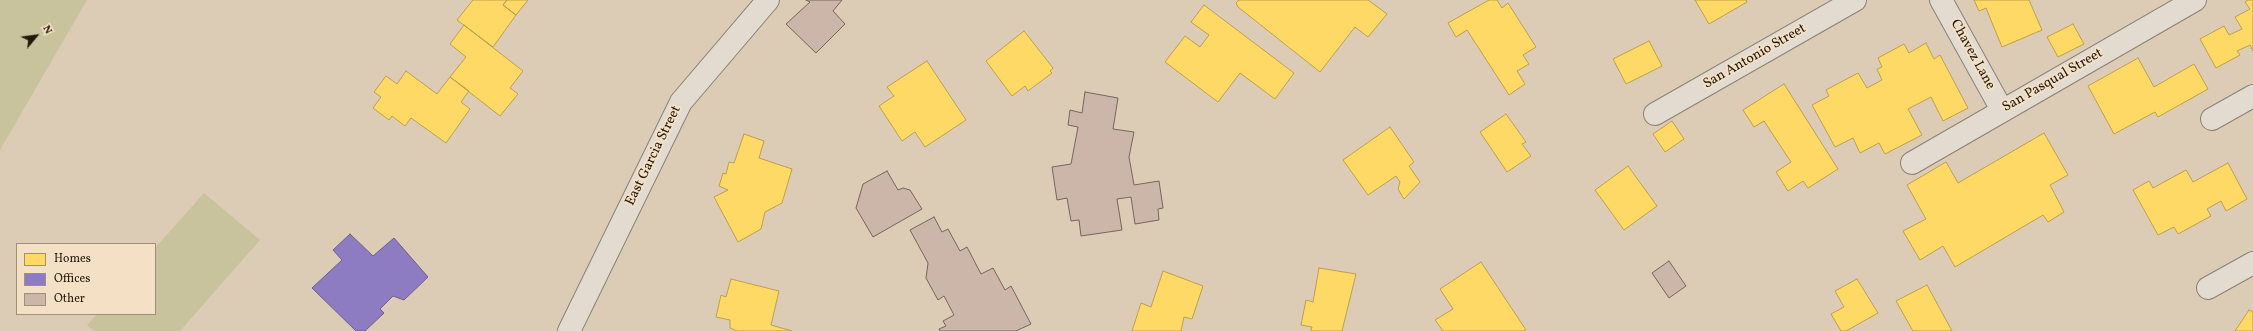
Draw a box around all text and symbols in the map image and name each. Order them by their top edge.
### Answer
north arrow [16,16,56,56]
street label: Chavez Lane [1946,17,1998,93]
street label: San Antonio Street [1701,21,1809,93]
text: N [38,23,55,37]
street label: San Pasqual Street [2000,45,2106,117]
street label: East Garcia Street [623,103,685,209]
legend [16,243,156,315]
text: Homes [54,251,91,267]
text: Offices [54,271,90,287]
text: Other [54,291,85,307]

